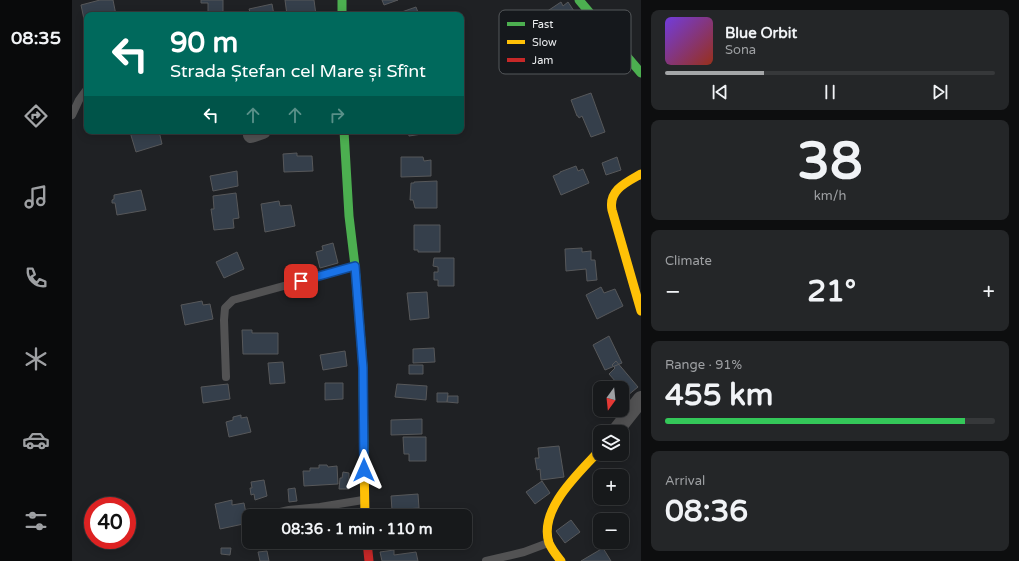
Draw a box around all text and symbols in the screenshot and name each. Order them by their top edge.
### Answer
legend [499,10,631,74]
text: Fast [532,18,553,31]
text: Blue Orbit [725,24,797,42]
text: 90 m [170,26,238,60]
text: 08:35 [11,27,61,49]
icon: left [104,28,156,80]
text: Slow [532,36,557,49]
text: Sona [725,42,756,58]
text: Jam [532,54,553,67]
text: Strada Ștefan cel Mare și Sfînt [170,60,426,82]
icon: previous [709,81,731,103]
icon: pause [819,81,841,103]
icon: next [929,81,951,103]
icon: directions [22,102,50,130]
icon: left [200,104,222,126]
icon: ahead [242,104,264,126]
icon: ahead [284,104,306,126]
icon: right [326,104,348,126]
text: 38 [797,130,863,193]
icon: music [22,183,50,211]
text: km/h [814,188,846,204]
text: Climate [665,253,712,269]
icon: phone [22,264,50,292]
pin [284,264,318,298]
icon: arrive [290,270,312,292]
text: 21° [807,273,856,310]
text: − [665,279,681,305]
text: + [983,279,995,305]
icon: climate [22,345,50,373]
text: Range · 91% [665,357,742,373]
text: 455 km [665,377,773,414]
north arrow [593,381,629,417]
map controls [593,381,629,549]
button: layers [593,425,629,461]
icon: car [22,426,50,454]
position arrow [343,449,385,491]
button: + [593,469,629,505]
text: Arrival [665,473,705,489]
text: 08:36 [665,493,748,530]
speed limit sign: 40 [84,497,136,549]
icon: filters [22,507,50,535]
button: − [593,513,629,549]
text: 08:36 · 1 min · 110 m [282,520,432,538]

